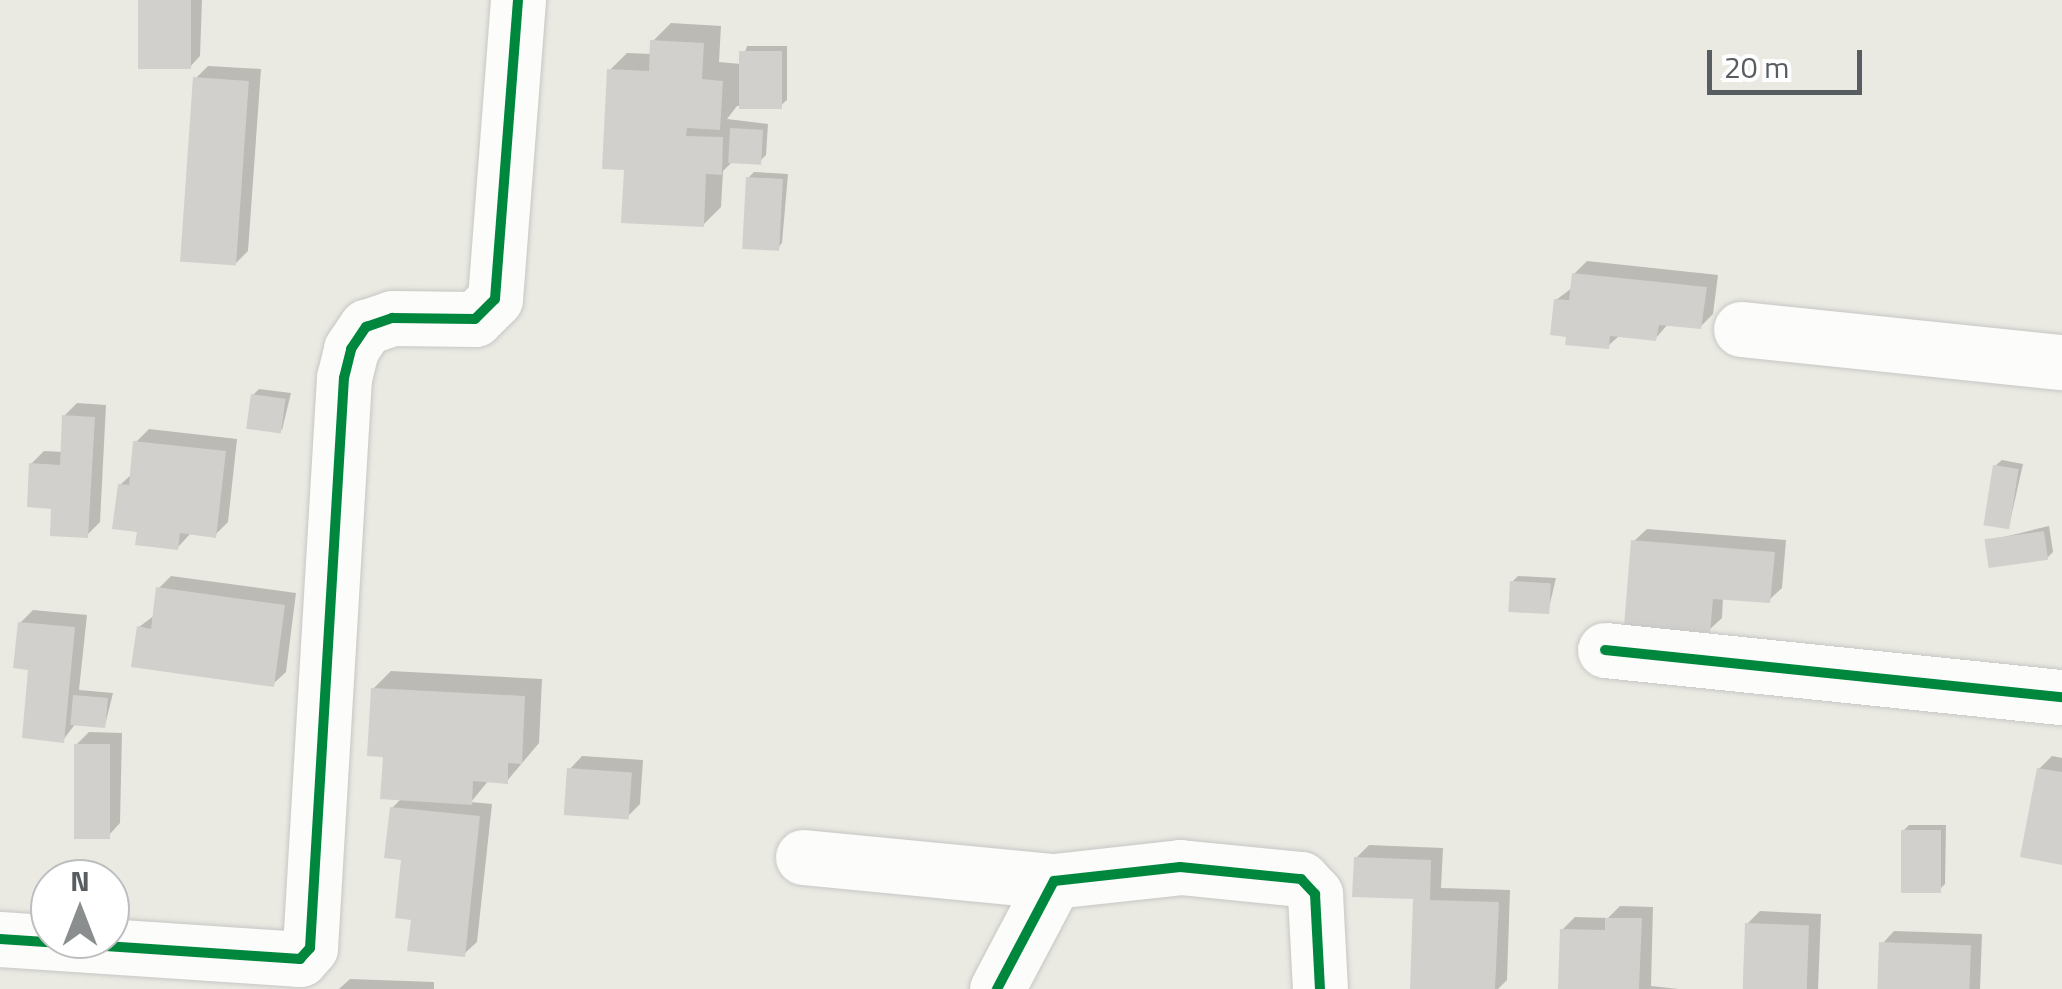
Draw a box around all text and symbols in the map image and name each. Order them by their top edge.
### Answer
scale bar [1712,30,1867,92]
text: 20 m [1724,44,1789,90]
north arrow [30,859,130,959]
text: N [70,859,90,902]

